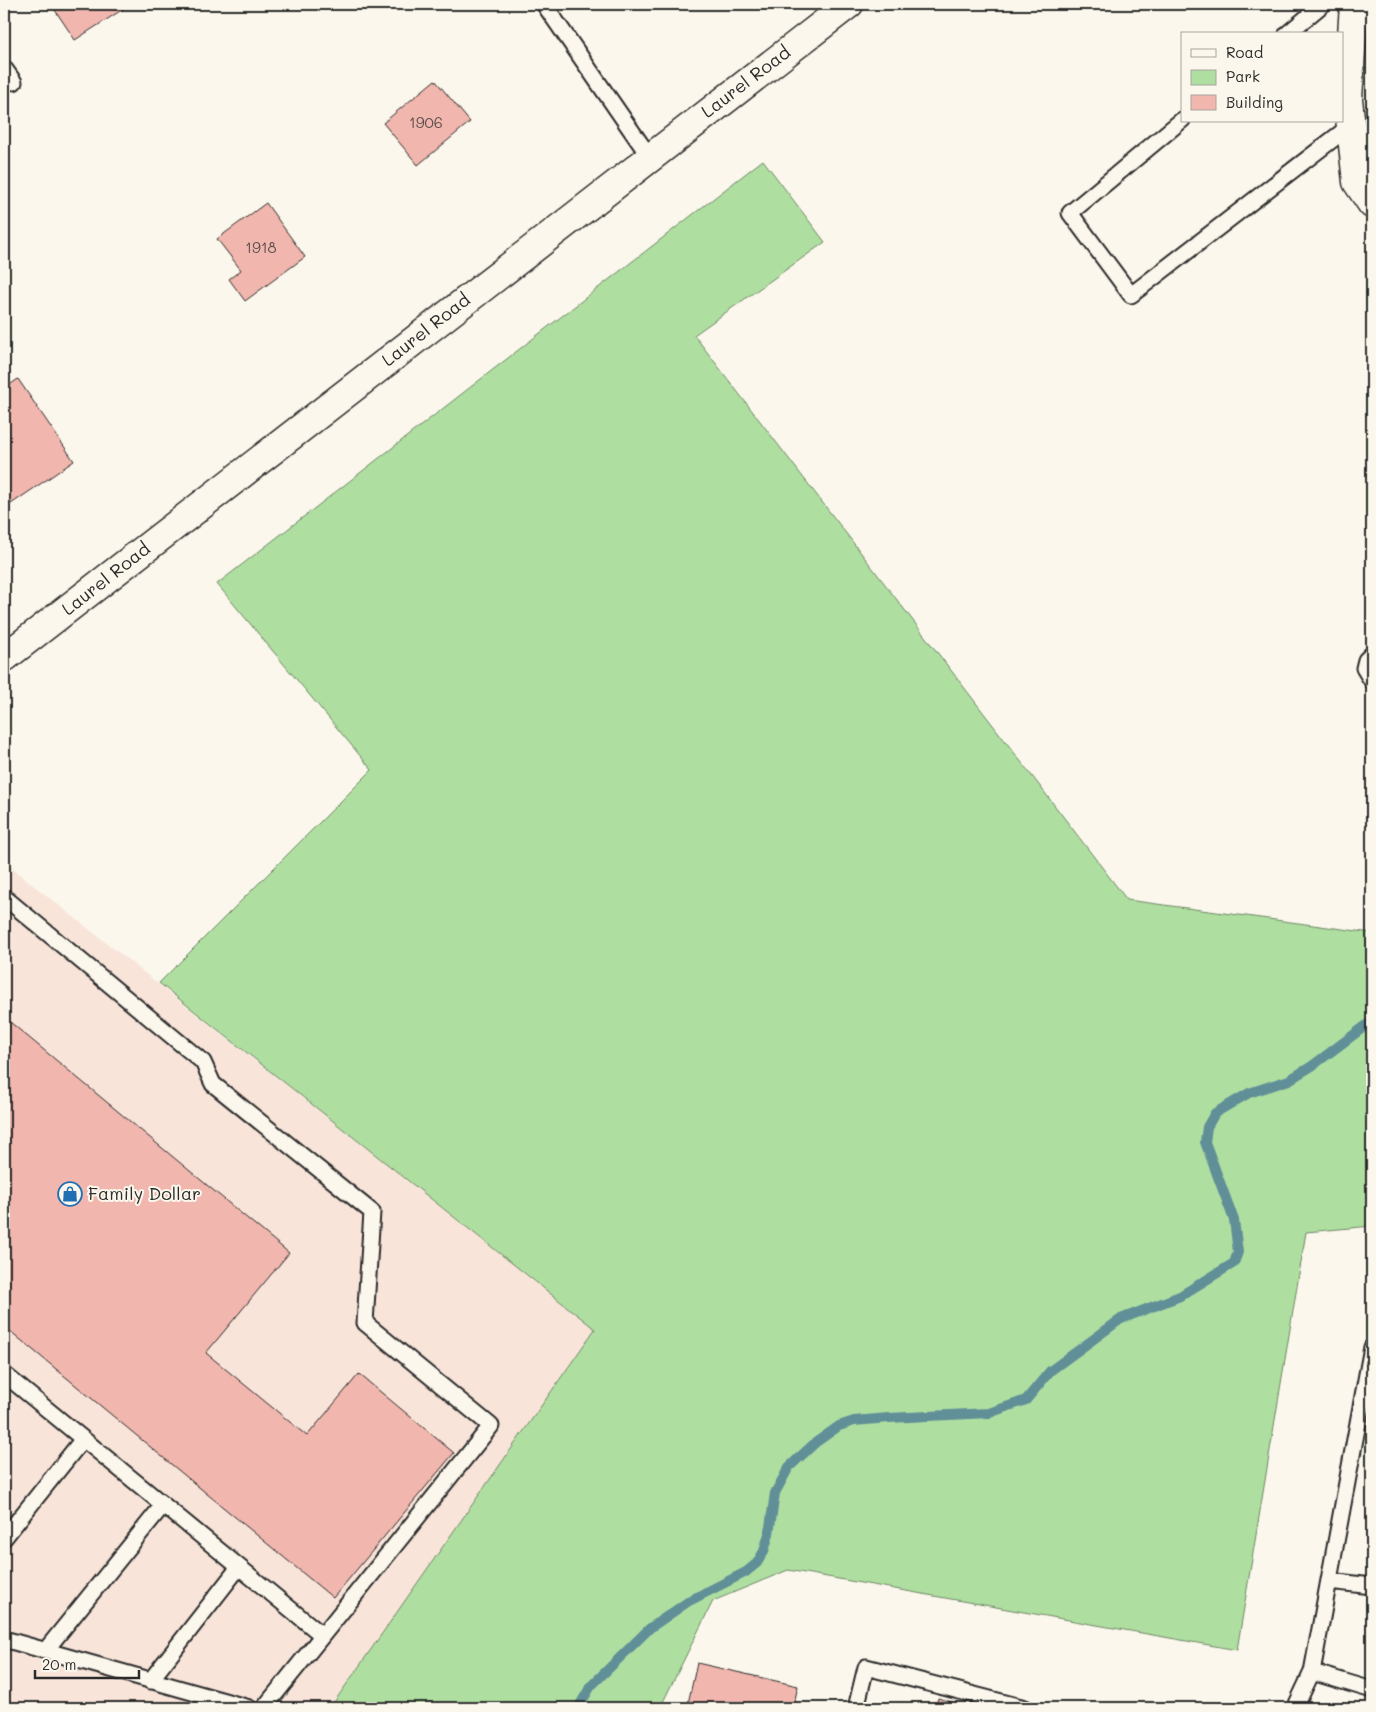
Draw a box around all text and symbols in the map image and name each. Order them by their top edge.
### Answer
legend [1181,32,1344,122]
street label: Laurel Road [696,40,795,123]
text: Road [1226,42,1263,62]
text: Park [1226,66,1260,86]
text: Building [1226,92,1283,112]
house number: 1906 [409,112,443,132]
house number: 1918 [245,237,277,257]
street label: Laurel Road [376,287,474,371]
street label: Laurel Road [56,536,154,620]
shop icon: Family Dollar [57,1181,83,1207]
place label: Family Dollar [88,1181,201,1205]
scale bar [35,1647,139,1679]
text: 20 m [42,1654,76,1674]

